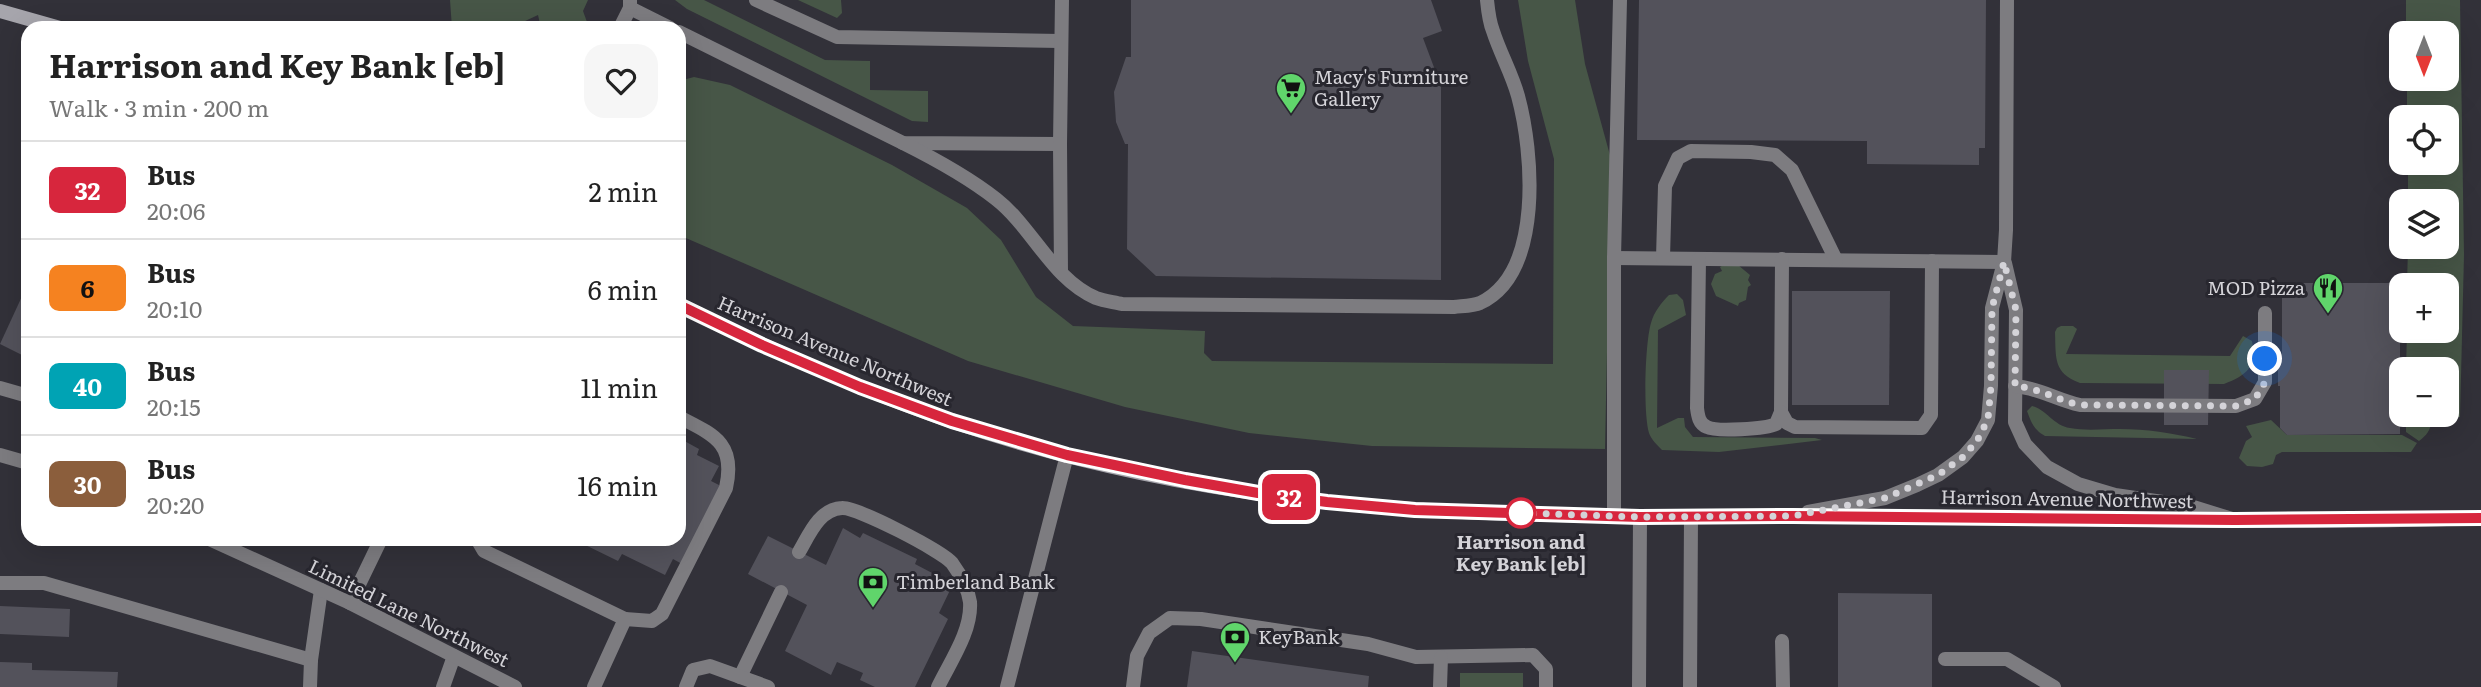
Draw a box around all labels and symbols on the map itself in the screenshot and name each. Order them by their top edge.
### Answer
north arrow [2389,21,2459,91]
place label: Macy's Furniture Gallery [1314,62,1469,112]
supermarket icon: Macy's Furniture Gallery [1274,71,1308,115]
restaurant icon: MOD Pizza [2311,271,2345,315]
place label: MOD Pizza [2207,273,2306,301]
street label: Harrison Avenue Northwest [714,288,958,412]
your location [2247,341,2282,376]
line badge: 32 [1258,474,1320,520]
street label: Harrison Avenue Northwest [1940,482,2194,514]
marker: Harrison and Key Bank [eb] [1506,498,1536,528]
place label: Harrison and Key Bank [eb] [1456,527,1586,577]
street label: Limited Lane Northwest [304,551,515,673]
bank icon: Timberland Bank [856,565,890,609]
place label: Timberland Bank [896,567,1055,595]
bank icon: KeyBank [1218,620,1252,664]
place label: KeyBank [1258,622,1340,650]

